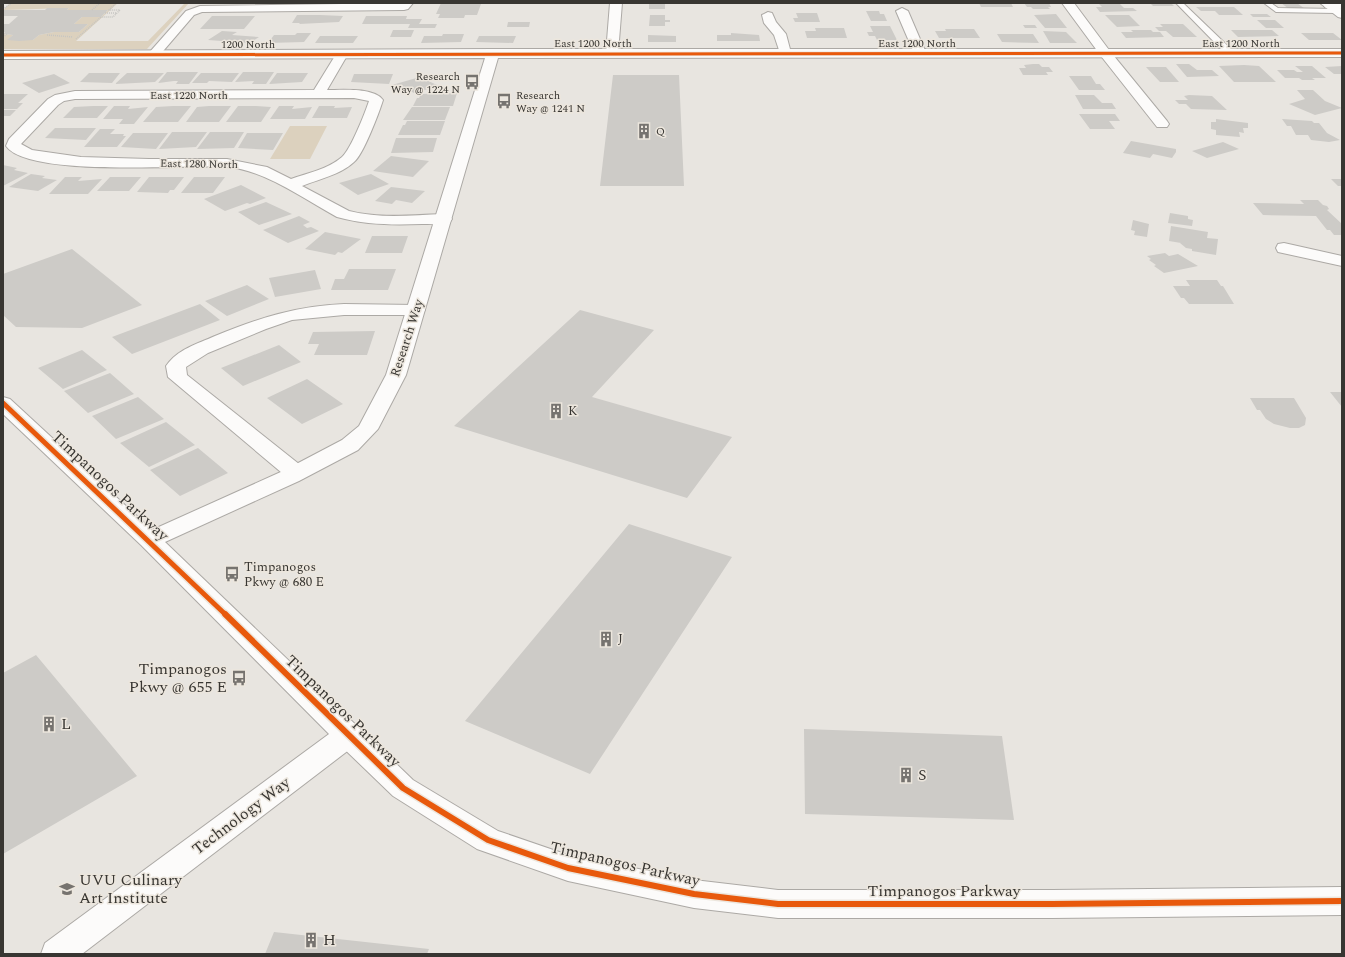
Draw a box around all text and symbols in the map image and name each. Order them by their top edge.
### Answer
street label: East 1200 North [554,35,632,52]
street label: East 1200 North [878,35,956,52]
street label: East 1200 North [1202,35,1280,52]
street label: 1200 North [221,36,275,53]
place label: Research Way @ 1224 N [391,68,460,98]
bus stop icon: Research Way @ 1224 N [463,73,481,91]
street label: East 1220 North [150,87,228,104]
place label: Research Way @ 1241 N [516,87,585,117]
bus stop icon: Research Way @ 1241 N [495,92,513,110]
building icon: Q [635,122,653,140]
place label: Q [656,123,665,140]
street label: East 1280 North [160,155,238,173]
street label: Research Way [385,296,429,379]
place label: K [568,401,578,421]
building icon: K [547,402,565,420]
street label: Timpanogos Parkway [46,425,175,548]
place label: Timpanogos Pkwy @ 680 E [244,557,324,592]
bus stop icon: Timpanogos Pkwy @ 680 E [223,565,241,583]
place label: J [618,629,623,649]
building icon: J [597,630,615,648]
street label: Timpanogos Parkway [280,649,407,774]
place label: Timpanogos Pkwy @ 655 E [129,657,227,699]
bus stop icon: Timpanogos Pkwy @ 655 E [230,669,248,687]
place label: L [61,712,71,736]
building icon: L [40,715,58,733]
place label: S [918,763,927,787]
building icon: S [897,766,915,784]
street label: Technology Way [187,770,296,861]
street label: Timpanogos Parkway [548,835,704,893]
place label: UVU Culinary Art Institute [79,868,183,910]
street label: Timpanogos Parkway [867,879,1022,903]
school or university icon: UVU Culinary Art Institute [58,880,76,898]
place label: H [323,928,336,952]
building icon: H [302,931,320,949]

